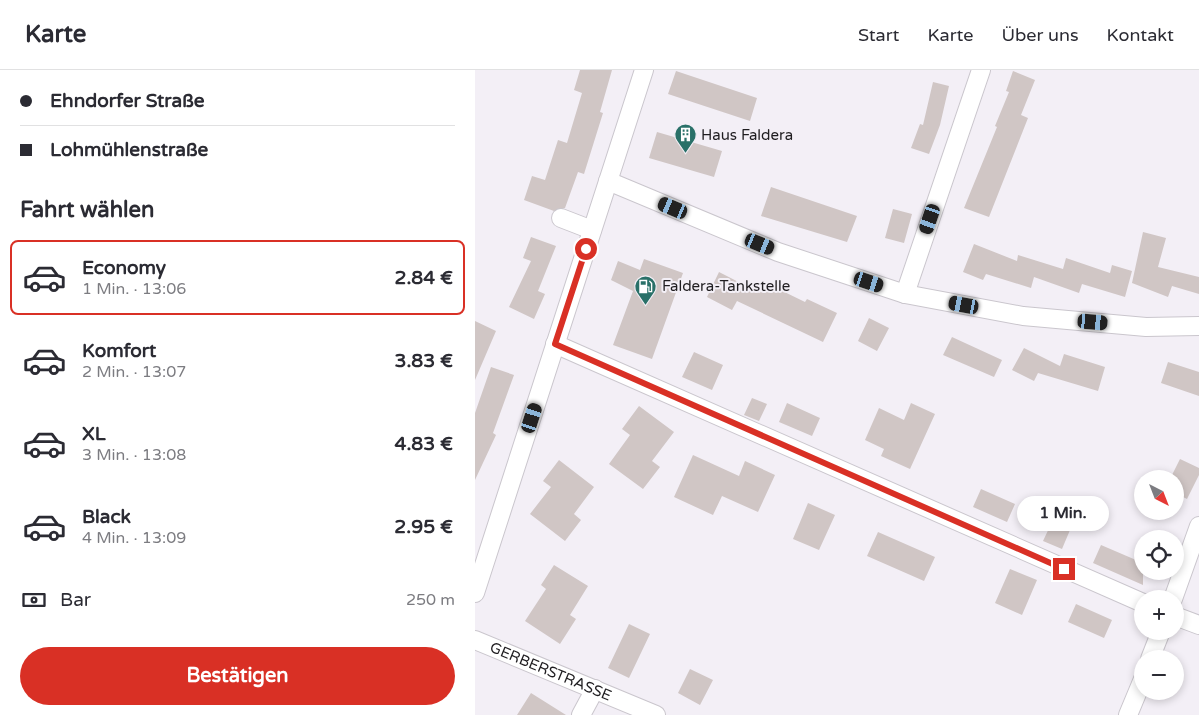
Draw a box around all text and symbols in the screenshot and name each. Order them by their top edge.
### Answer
text: Karte [25,20,86,49]
text: Start [858,24,899,46]
text: Karte [927,24,973,46]
text: Über uns [1001,24,1079,46]
text: Kontakt [1107,24,1174,46]
text: Ehndorfer Straße [50,90,205,112]
building icon: Haus Faldera [673,123,697,154]
place label: Haus Faldera [701,126,793,144]
text: Lohmühlenstraße [50,139,208,161]
car [656,195,689,221]
text: Fahrt wählen [20,197,154,223]
car [918,202,941,236]
car [743,231,776,257]
route start [575,238,597,260]
icon: car [22,255,67,300]
text: Economy [82,257,166,279]
text: 2.84 € [394,267,453,289]
car [852,270,885,294]
fuel station icon: Faldera-Tankstelle [634,274,658,305]
place label: Faldera-Tankstelle [662,277,790,295]
text: 1 Min. · 13:06 [82,279,186,299]
car [947,295,980,315]
car [1077,313,1108,331]
icon: car [22,338,67,383]
text: Komfort [82,340,156,362]
text: 3.83 € [394,350,453,372]
text: 2 Min. · 13:07 [82,362,186,382]
car [520,401,543,435]
icon: car [22,421,67,466]
text: XL [82,423,106,445]
text: 4.83 € [394,433,453,455]
text: 3 Min. · 13:08 [82,445,186,465]
north arrow [1134,470,1184,520]
map controls [1134,470,1184,700]
callout: 1 Min. [1018,496,1110,532]
text: 1 Min. [1039,503,1087,523]
icon: car [22,504,67,549]
text: Black [82,506,131,528]
text: 2.95 € [394,516,453,538]
text: 4 Min. · 13:09 [82,528,186,548]
button: locate [1134,530,1184,580]
route end [1053,558,1075,580]
icon: cash [20,586,48,614]
text: Bar [60,589,91,611]
text: 250 m [406,590,455,610]
button: + [1134,590,1184,640]
street label: GERBERSTRASSE [487,638,614,705]
button: Bestätigen [20,647,455,705]
button: − [1134,650,1184,700]

